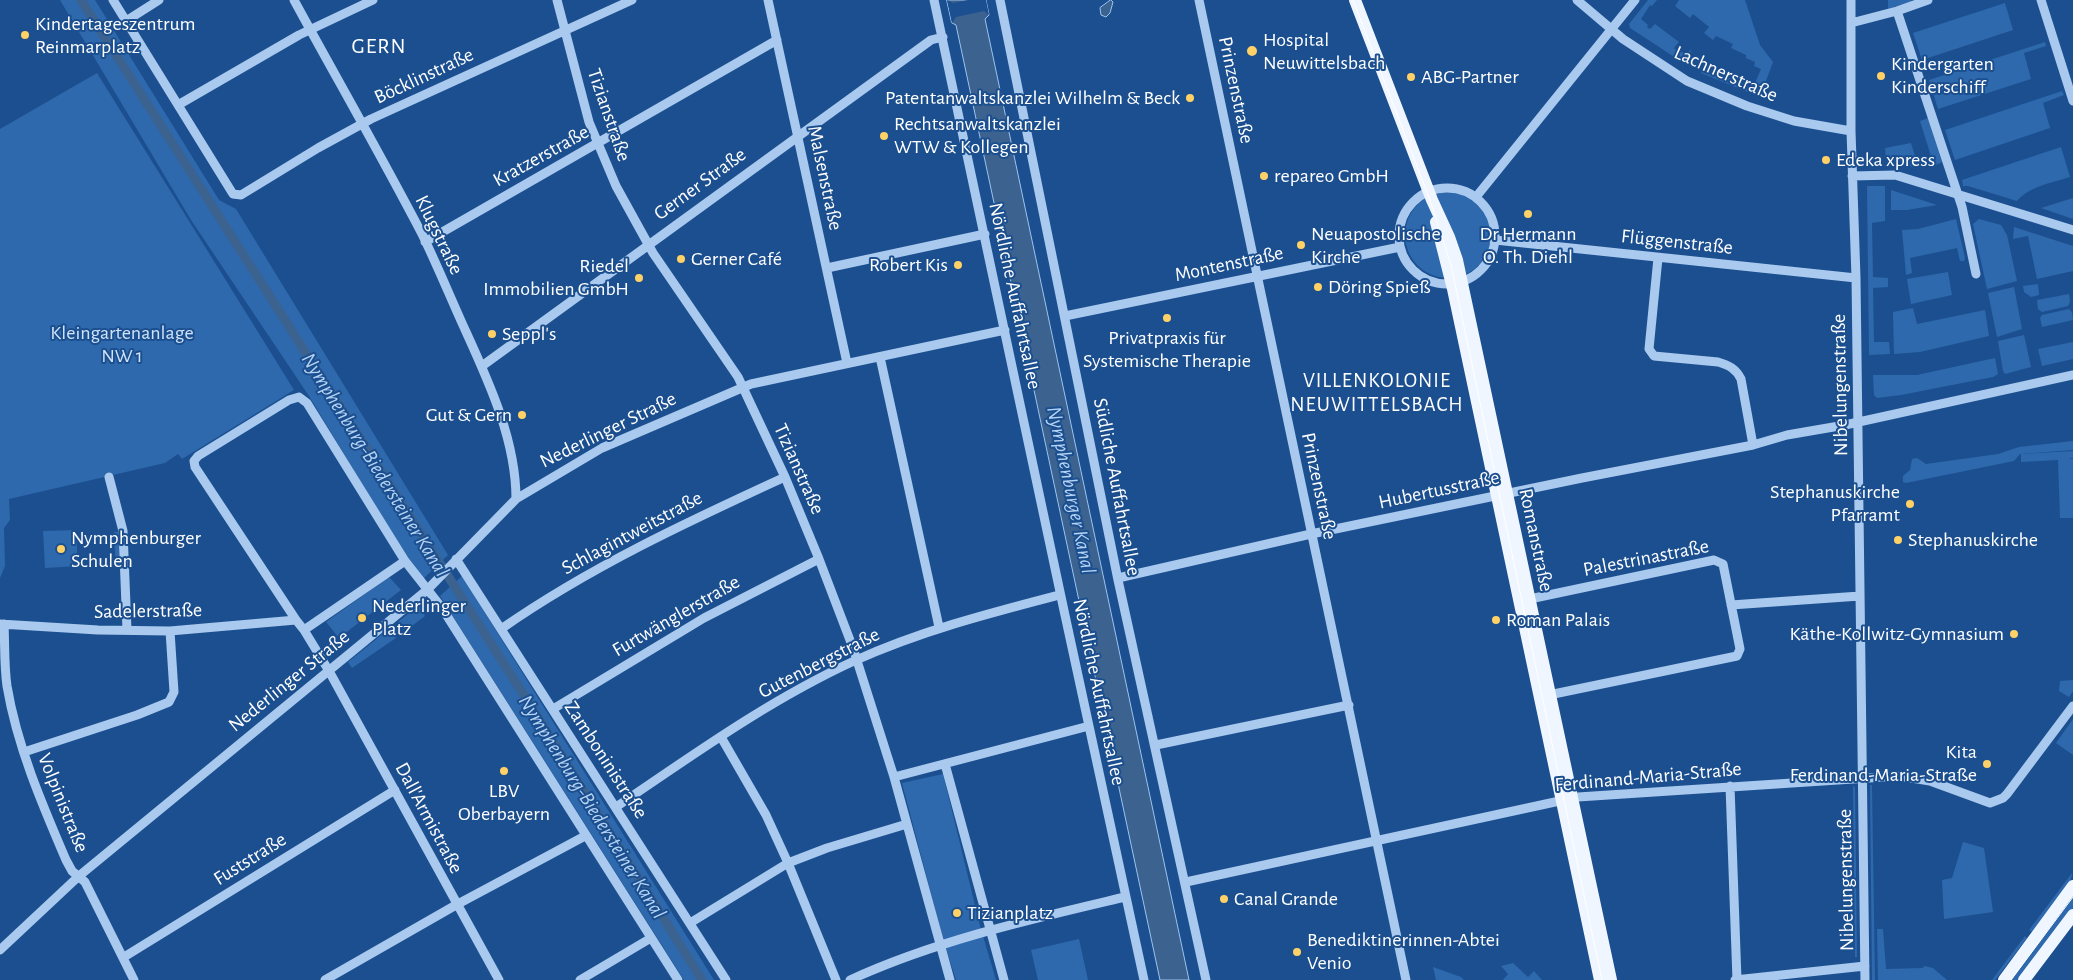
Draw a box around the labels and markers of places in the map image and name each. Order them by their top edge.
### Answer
place label: Kindertageszentrum Reinmarplatz [35,12,195,59]
place label: Hospital Neuwittelsbach [1263,28,1385,75]
marker: Kindertageszentrum Reinmarplatz [19,29,31,41]
marker: Hospital Neuwittelsbach [1245,44,1259,58]
place label: Kindergarten Kinderschiff [1891,52,1994,99]
place label: ABG-Partner [1421,65,1519,89]
marker: Kindergarten Kinderschiff [1875,70,1887,82]
marker: ABG-Partner [1405,71,1417,83]
place label: Patentanwaltskanzlei Wilhelm & Beck [885,86,1180,110]
marker: Patentanwaltskanzlei Wilhelm & Beck [1184,92,1196,104]
place label: Rechtsanwaltskanzlei WTW & Kollegen [894,112,1061,159]
marker: Rechtsanwaltskanzlei WTW & Kollegen [878,130,890,142]
place label: Edeka xpress [1836,148,1935,172]
marker: Edeka xpress [1820,154,1832,166]
place label: repareo GmbH [1274,164,1389,188]
marker: repareo GmbH [1258,170,1270,182]
marker: Dr Hermann O. Th. Diehl [1522,208,1534,220]
place label: Neuapostolische Kirche [1311,222,1441,269]
place label: Dr Hermann O. Th. Diehl [1479,222,1577,269]
marker: Neuapostolische Kirche [1295,239,1307,251]
place label: Gerner Café [691,247,782,271]
marker: Gerner Café [675,253,687,265]
place label: Robert Kis [869,253,948,277]
place label: Riedel Immobilien GmbH [483,254,629,301]
marker: Robert Kis [952,259,964,271]
marker: Riedel Immobilien GmbH [633,272,645,284]
place label: Döring Spieß [1328,275,1430,299]
marker: Döring Spieß [1312,281,1324,293]
marker: Privatpraxis für Systemische Therapie [1161,312,1173,324]
place label: Seppl's [502,322,556,346]
place label: Privatpraxis für Systemische Therapie [1083,326,1251,373]
marker: Seppl's [486,328,498,340]
place label: Gut & Gern [426,403,512,427]
marker: Gut & Gern [516,409,528,421]
place label: Stephanuskirche Pfarramt [1770,480,1900,527]
marker: Stephanuskirche Pfarramt [1904,498,1916,510]
place label: Nymphenburger Schulen [71,526,201,573]
place label: Stephanuskirche [1908,528,2038,552]
marker: Stephanuskirche [1892,534,1904,546]
marker: Nymphenburger Schulen [55,543,67,555]
place label: Nederlinger Platz [372,594,466,641]
place label: Roman Palais [1506,608,1610,632]
marker: Nederlinger Platz [356,612,368,624]
marker: Roman Palais [1490,614,1502,626]
place label: Käthe-Kollwitz-Gymnasium [1790,622,2004,646]
marker: Käthe-Kollwitz-Gymnasium [2008,628,2020,640]
place label: Kita Ferdinand-Maria-Straße [1790,740,1977,787]
marker: Kita Ferdinand-Maria-Straße [1981,758,1993,770]
marker: LBV Oberbayern [498,765,510,777]
place label: LBV Oberbayern [458,779,550,826]
place label: Canal Grande [1234,887,1338,911]
marker: Canal Grande [1218,893,1230,905]
place label: Tizianplatz [967,901,1053,925]
marker: Tizianplatz [951,907,963,919]
place label: Benediktinerinnen-Abtei Venio [1307,928,1500,975]
marker: Benediktinerinnen-Abtei Venio [1291,946,1303,958]

